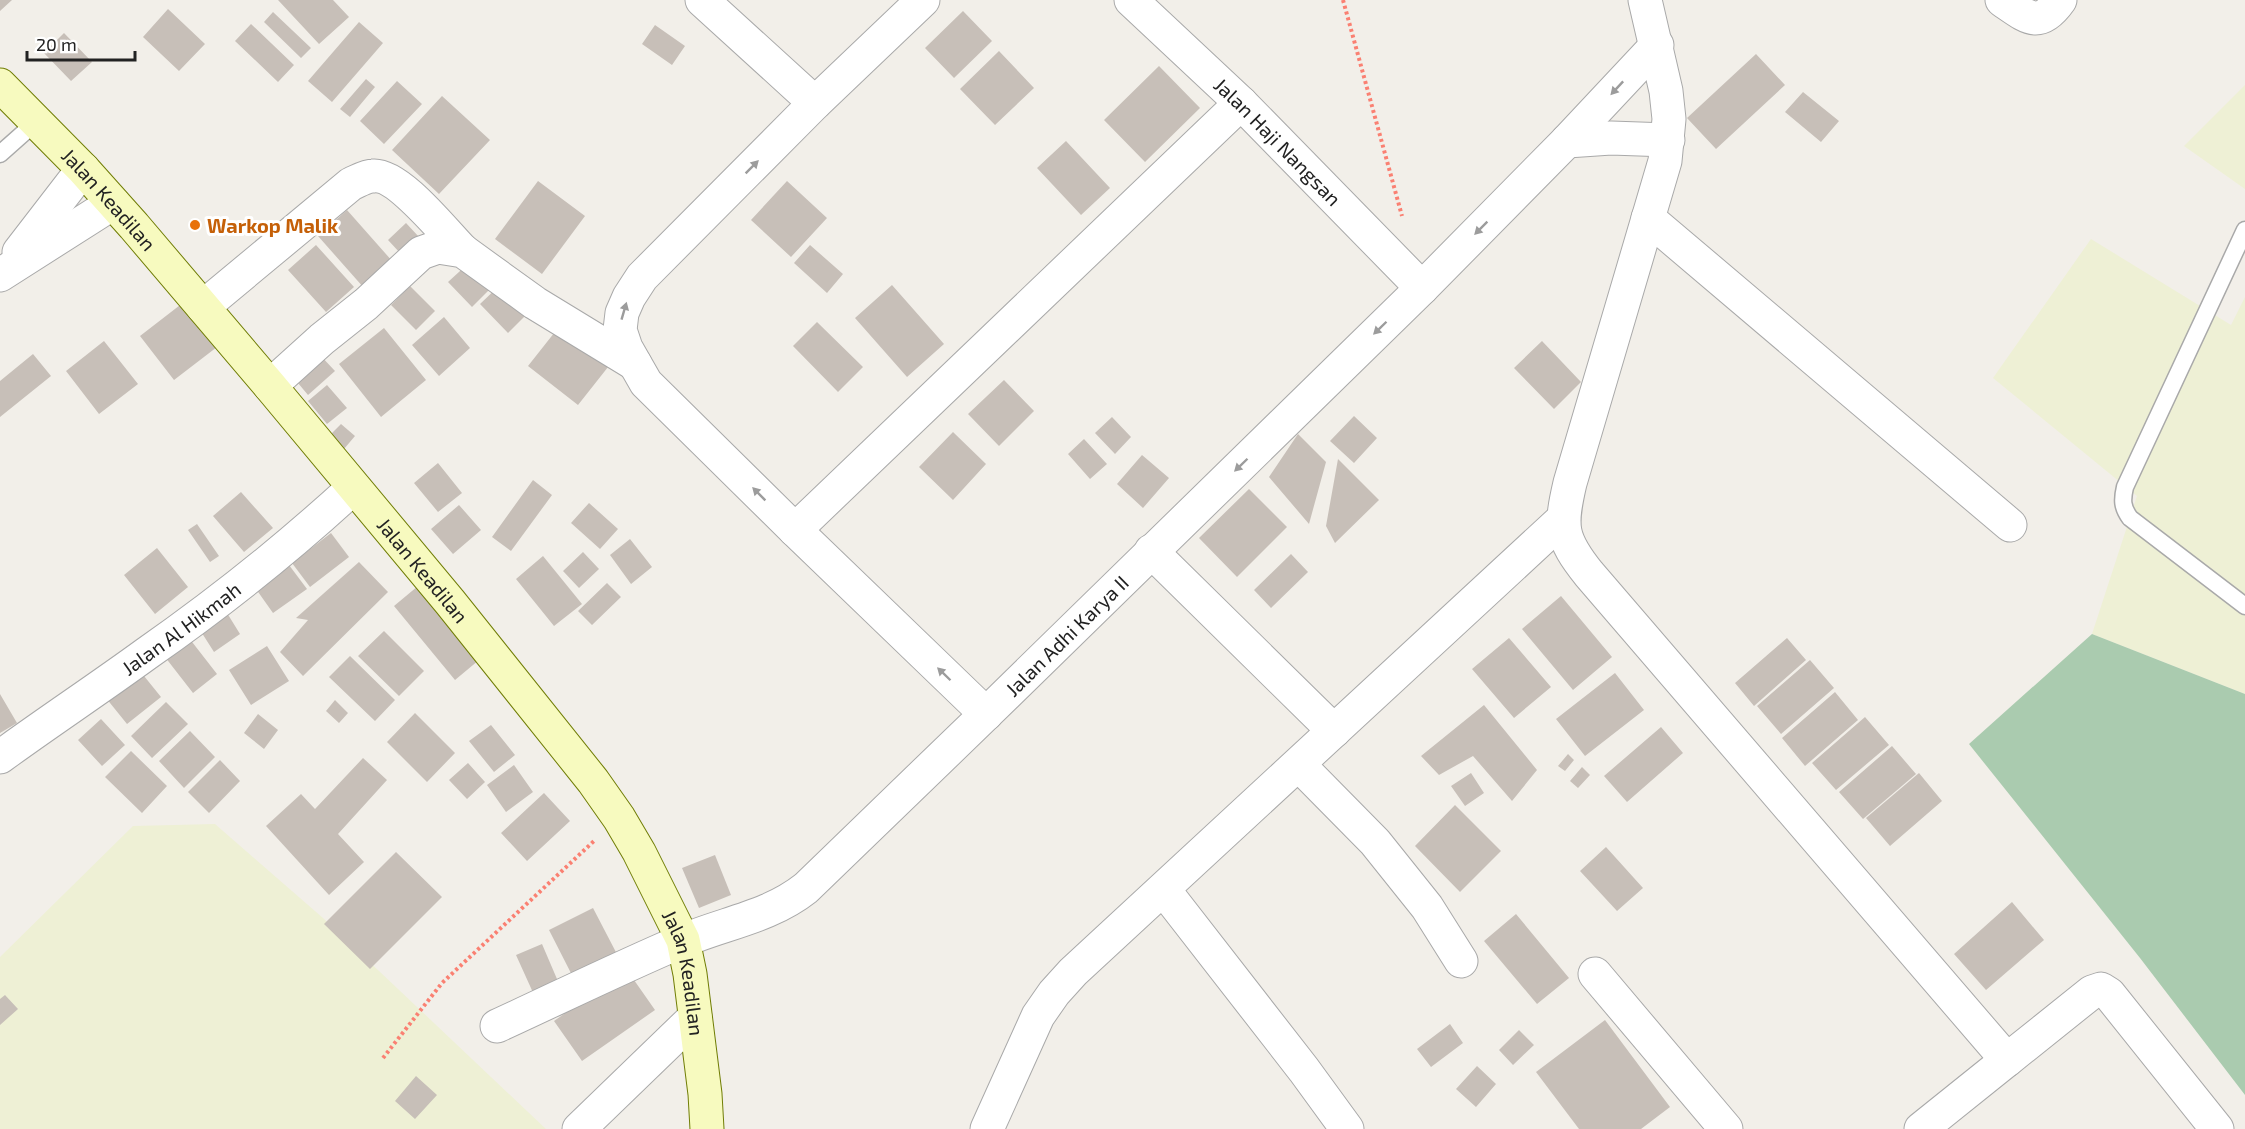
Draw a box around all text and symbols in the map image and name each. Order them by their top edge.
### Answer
scale bar [27,24,135,62]
text: 20 m [36,33,77,55]
street label: Jalan Haji Nangsan [1210,72,1346,210]
one-way arrow [1611,80,1624,95]
street label: Jalan Keadilan [57,143,161,255]
one-way arrow [745,160,759,174]
place label: Warkop Malik [207,213,339,237]
marker: Warkop Malik [188,218,202,232]
one-way arrow [1474,221,1488,235]
one-way arrow [620,302,629,320]
one-way arrow [1374,321,1388,335]
one-way arrow [1234,457,1248,471]
one-way arrow [752,488,766,502]
street label: Jalan Keadilan [373,513,474,627]
street label: Jalan Adhi Karya II [1000,570,1133,701]
street label: Jalan Al Hikmah [117,577,245,680]
one-way arrow [938,667,952,681]
street label: Jalan Keadilan [658,906,710,1037]

